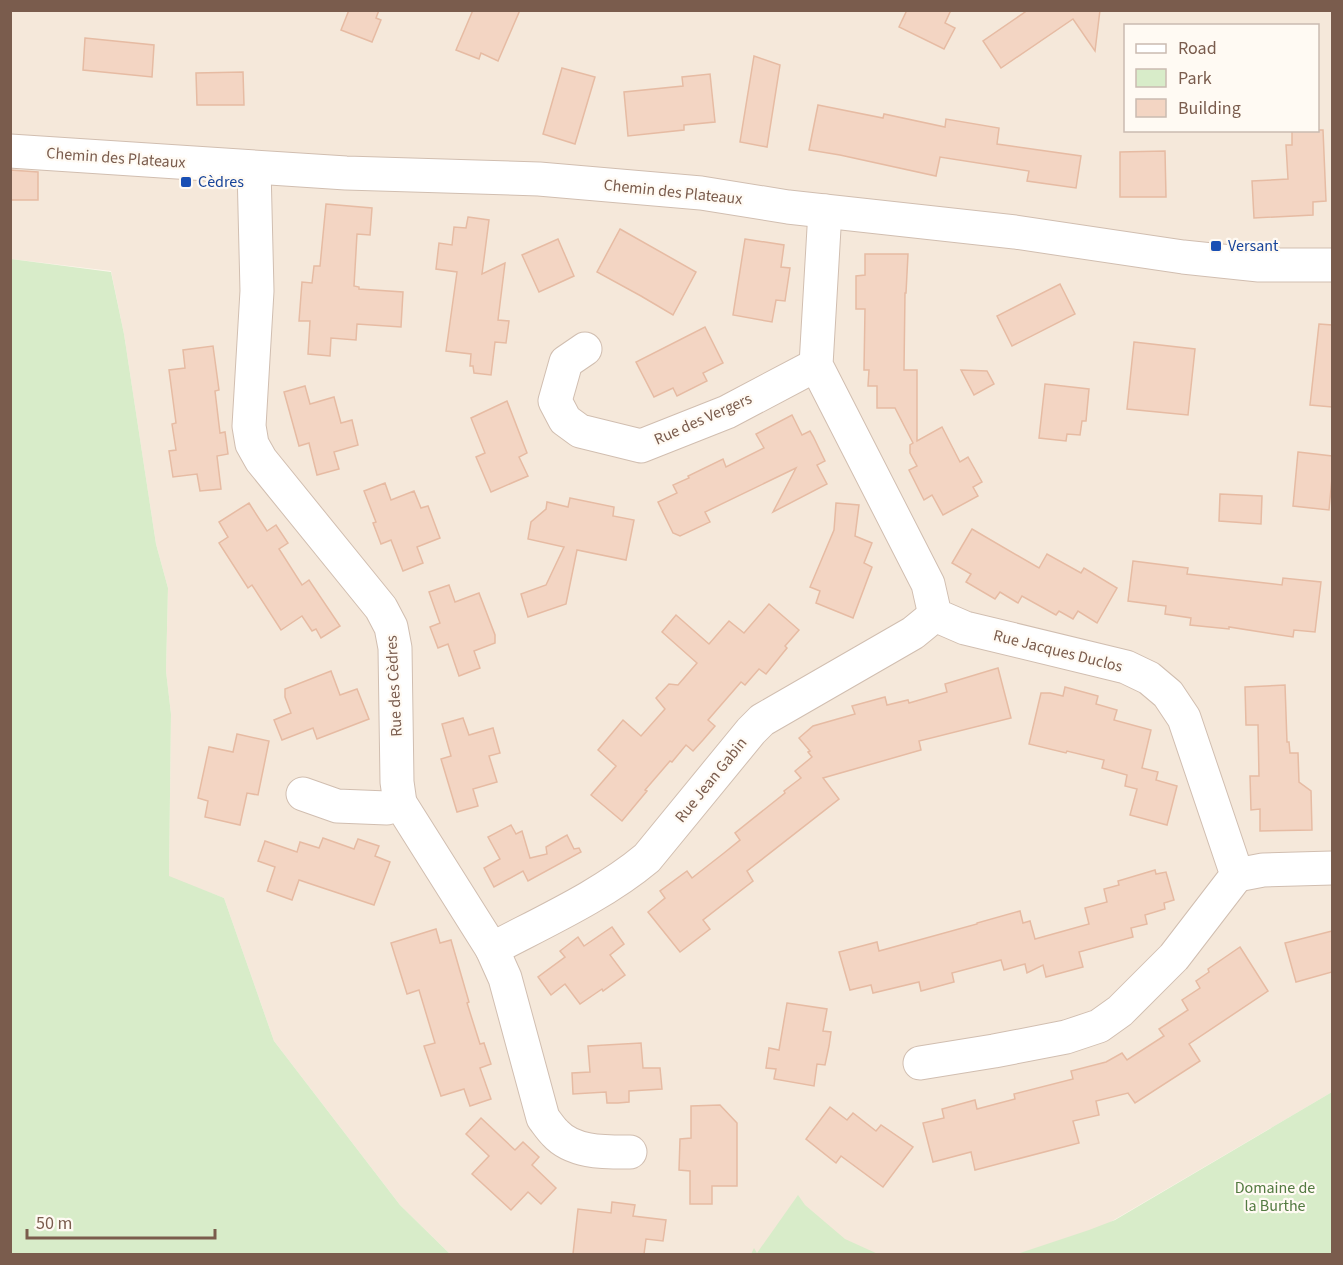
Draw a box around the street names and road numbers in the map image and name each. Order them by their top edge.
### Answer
street label: Chemin des Plateaux [46,142,186,174]
street label: Chemin des Plateaux [603,174,743,210]
street label: Rue des Vergers [651,387,756,450]
street label: Rue Jacques Duclos [991,624,1125,678]
street label: Rue des Cèdres [380,634,408,737]
street label: Rue Jean Gabin [670,733,752,827]

